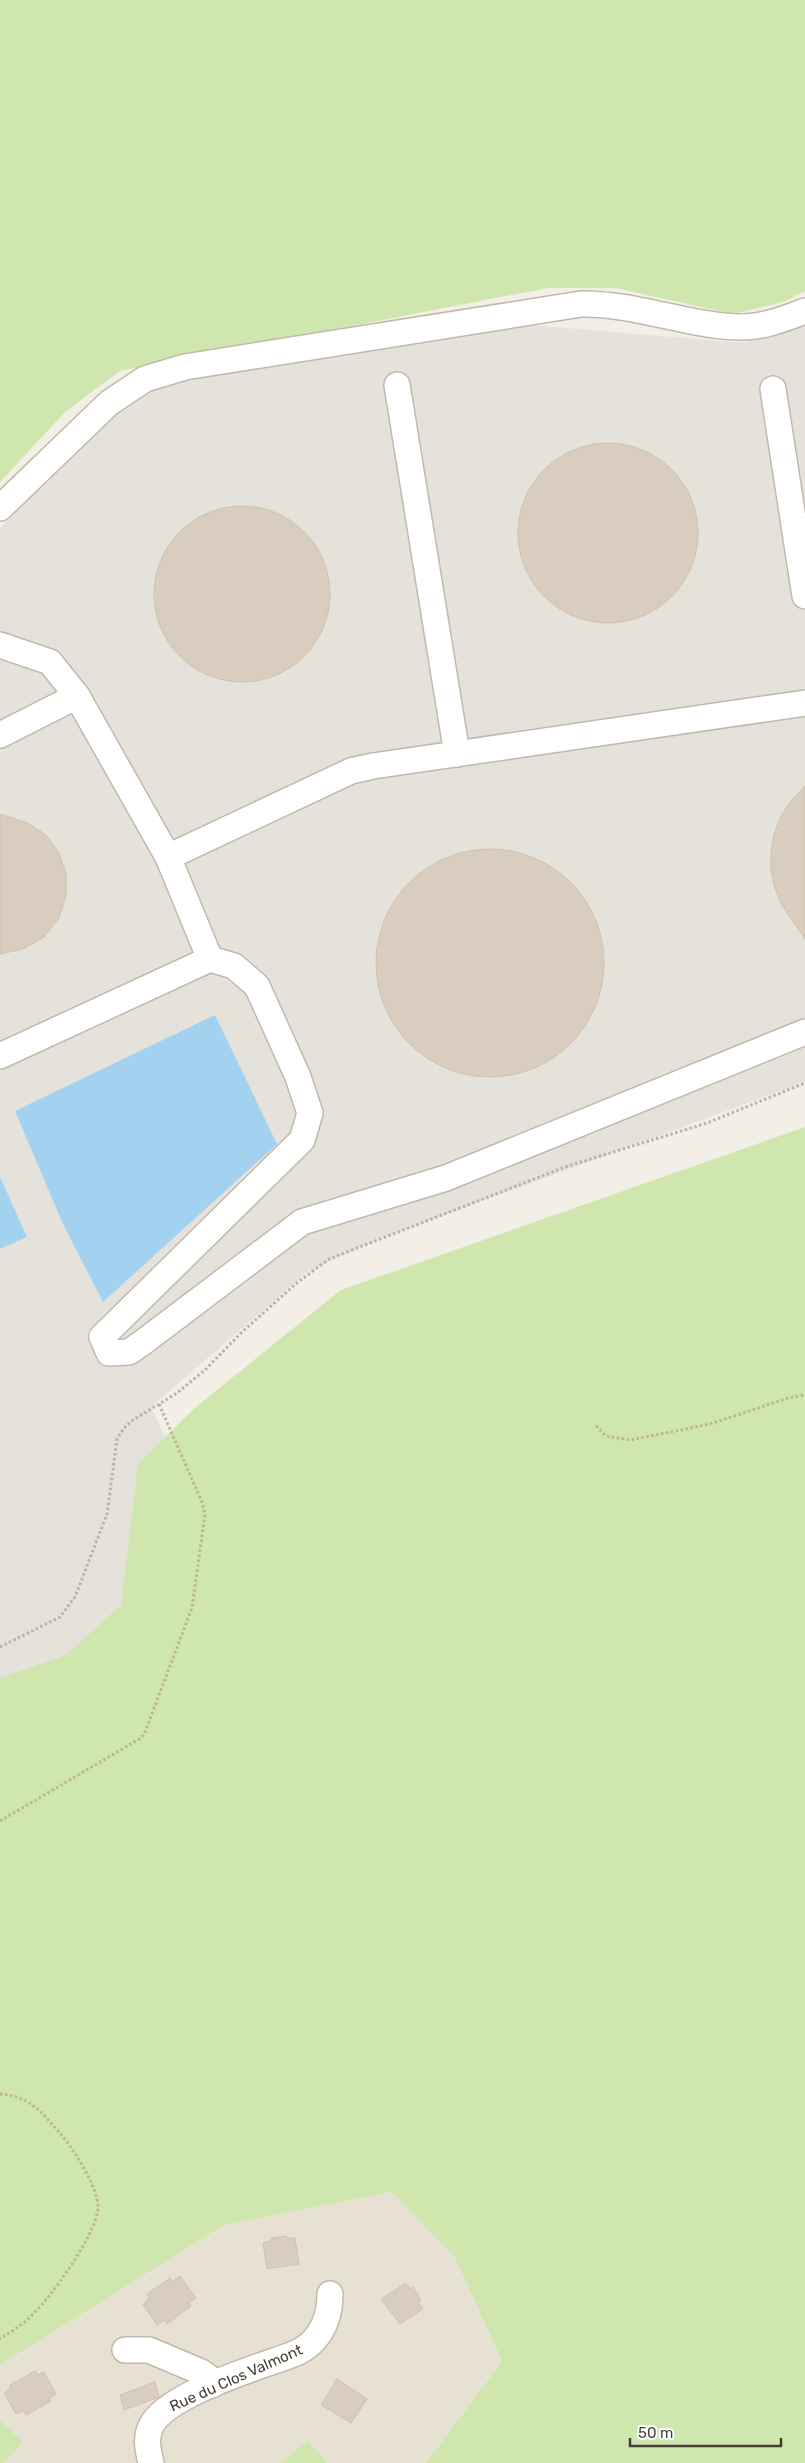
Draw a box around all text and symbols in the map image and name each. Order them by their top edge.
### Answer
street label: Rue du Clos Valmont [167,2341,305,2415]
scale bar [630,2416,781,2448]
text: 50 m [638,2424,673,2442]

